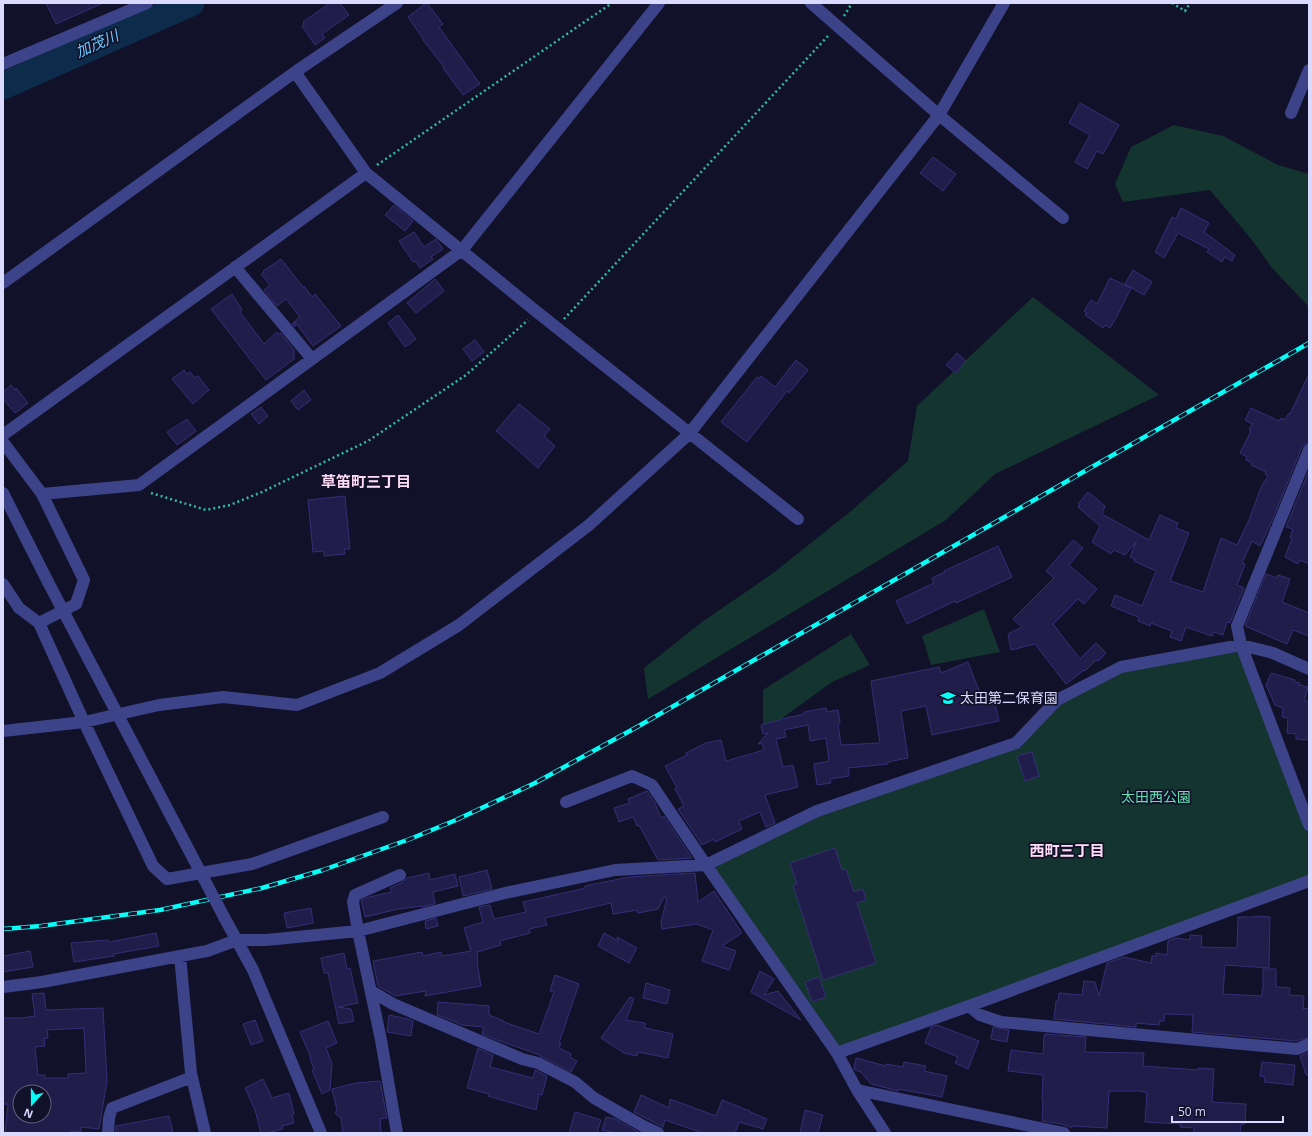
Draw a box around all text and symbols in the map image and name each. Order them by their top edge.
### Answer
water label: 加茂川 [72,24,123,61]
district label: 草笛町三丁目 [321,471,411,491]
place label: 太田第二保育園 [960,688,1058,707]
school or university icon: 太田第二保育園 [939,689,957,707]
park label: 太田西公園 [1121,787,1191,806]
district label: 西町三丁目 [1029,840,1105,860]
north arrow [12,1084,52,1124]
scale bar [1172,1098,1283,1124]
text: 50 m [1178,1103,1206,1120]
text: N [21,1105,35,1122]

